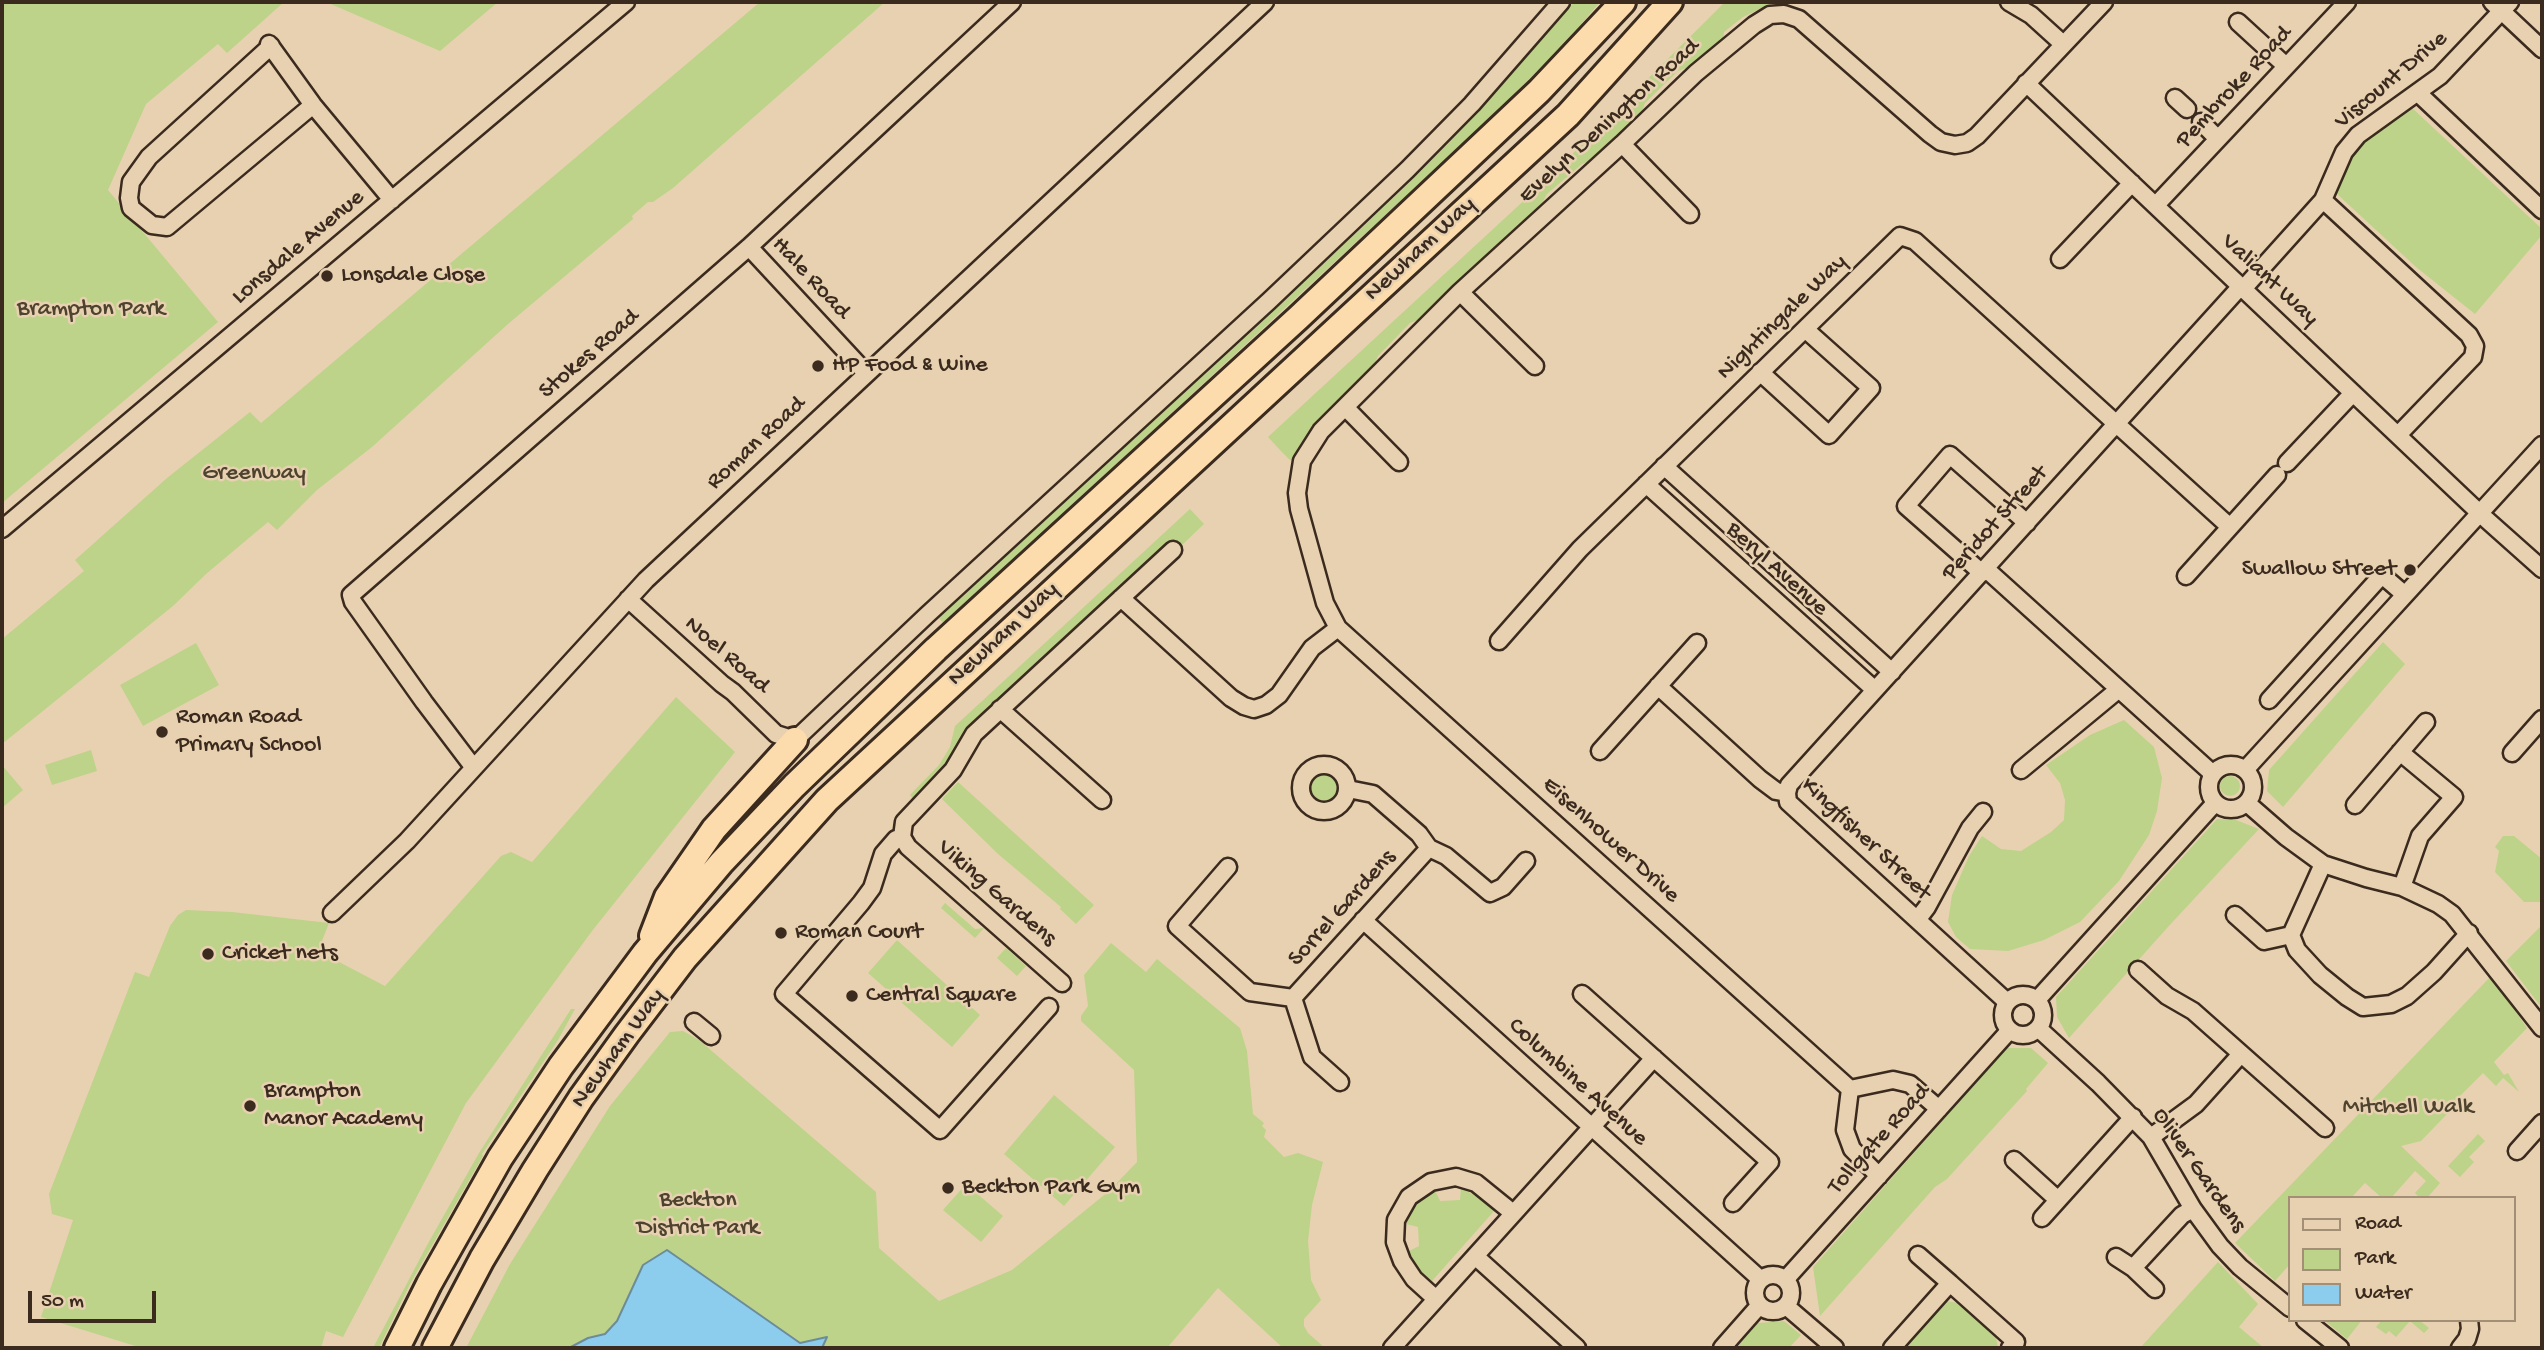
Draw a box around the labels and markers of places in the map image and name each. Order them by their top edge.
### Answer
place label: Lonsdale Close [341,262,485,290]
marker: Lonsdale Close [319,268,335,284]
place label: HP Food & Wine [832,352,988,380]
marker: HP Food & Wine [810,358,826,374]
place label: Swallow Street [2242,556,2396,584]
marker: Swallow Street [2402,562,2418,578]
place label: Roman Road Primary School [176,704,322,760]
marker: Roman Road Primary School [154,724,170,740]
place label: Roman Court [795,919,922,947]
marker: Roman Court [773,925,789,941]
place label: Cricket nets [222,940,338,968]
marker: Cricket nets [200,946,216,962]
place label: Central Square [866,982,1016,1010]
marker: Central Square [844,988,860,1004]
place label: Brampton Manor Academy [264,1078,423,1134]
marker: Brampton Manor Academy [242,1098,258,1114]
place label: Beckton Park Gym [962,1174,1140,1202]
marker: Beckton Park Gym [940,1180,956,1196]

